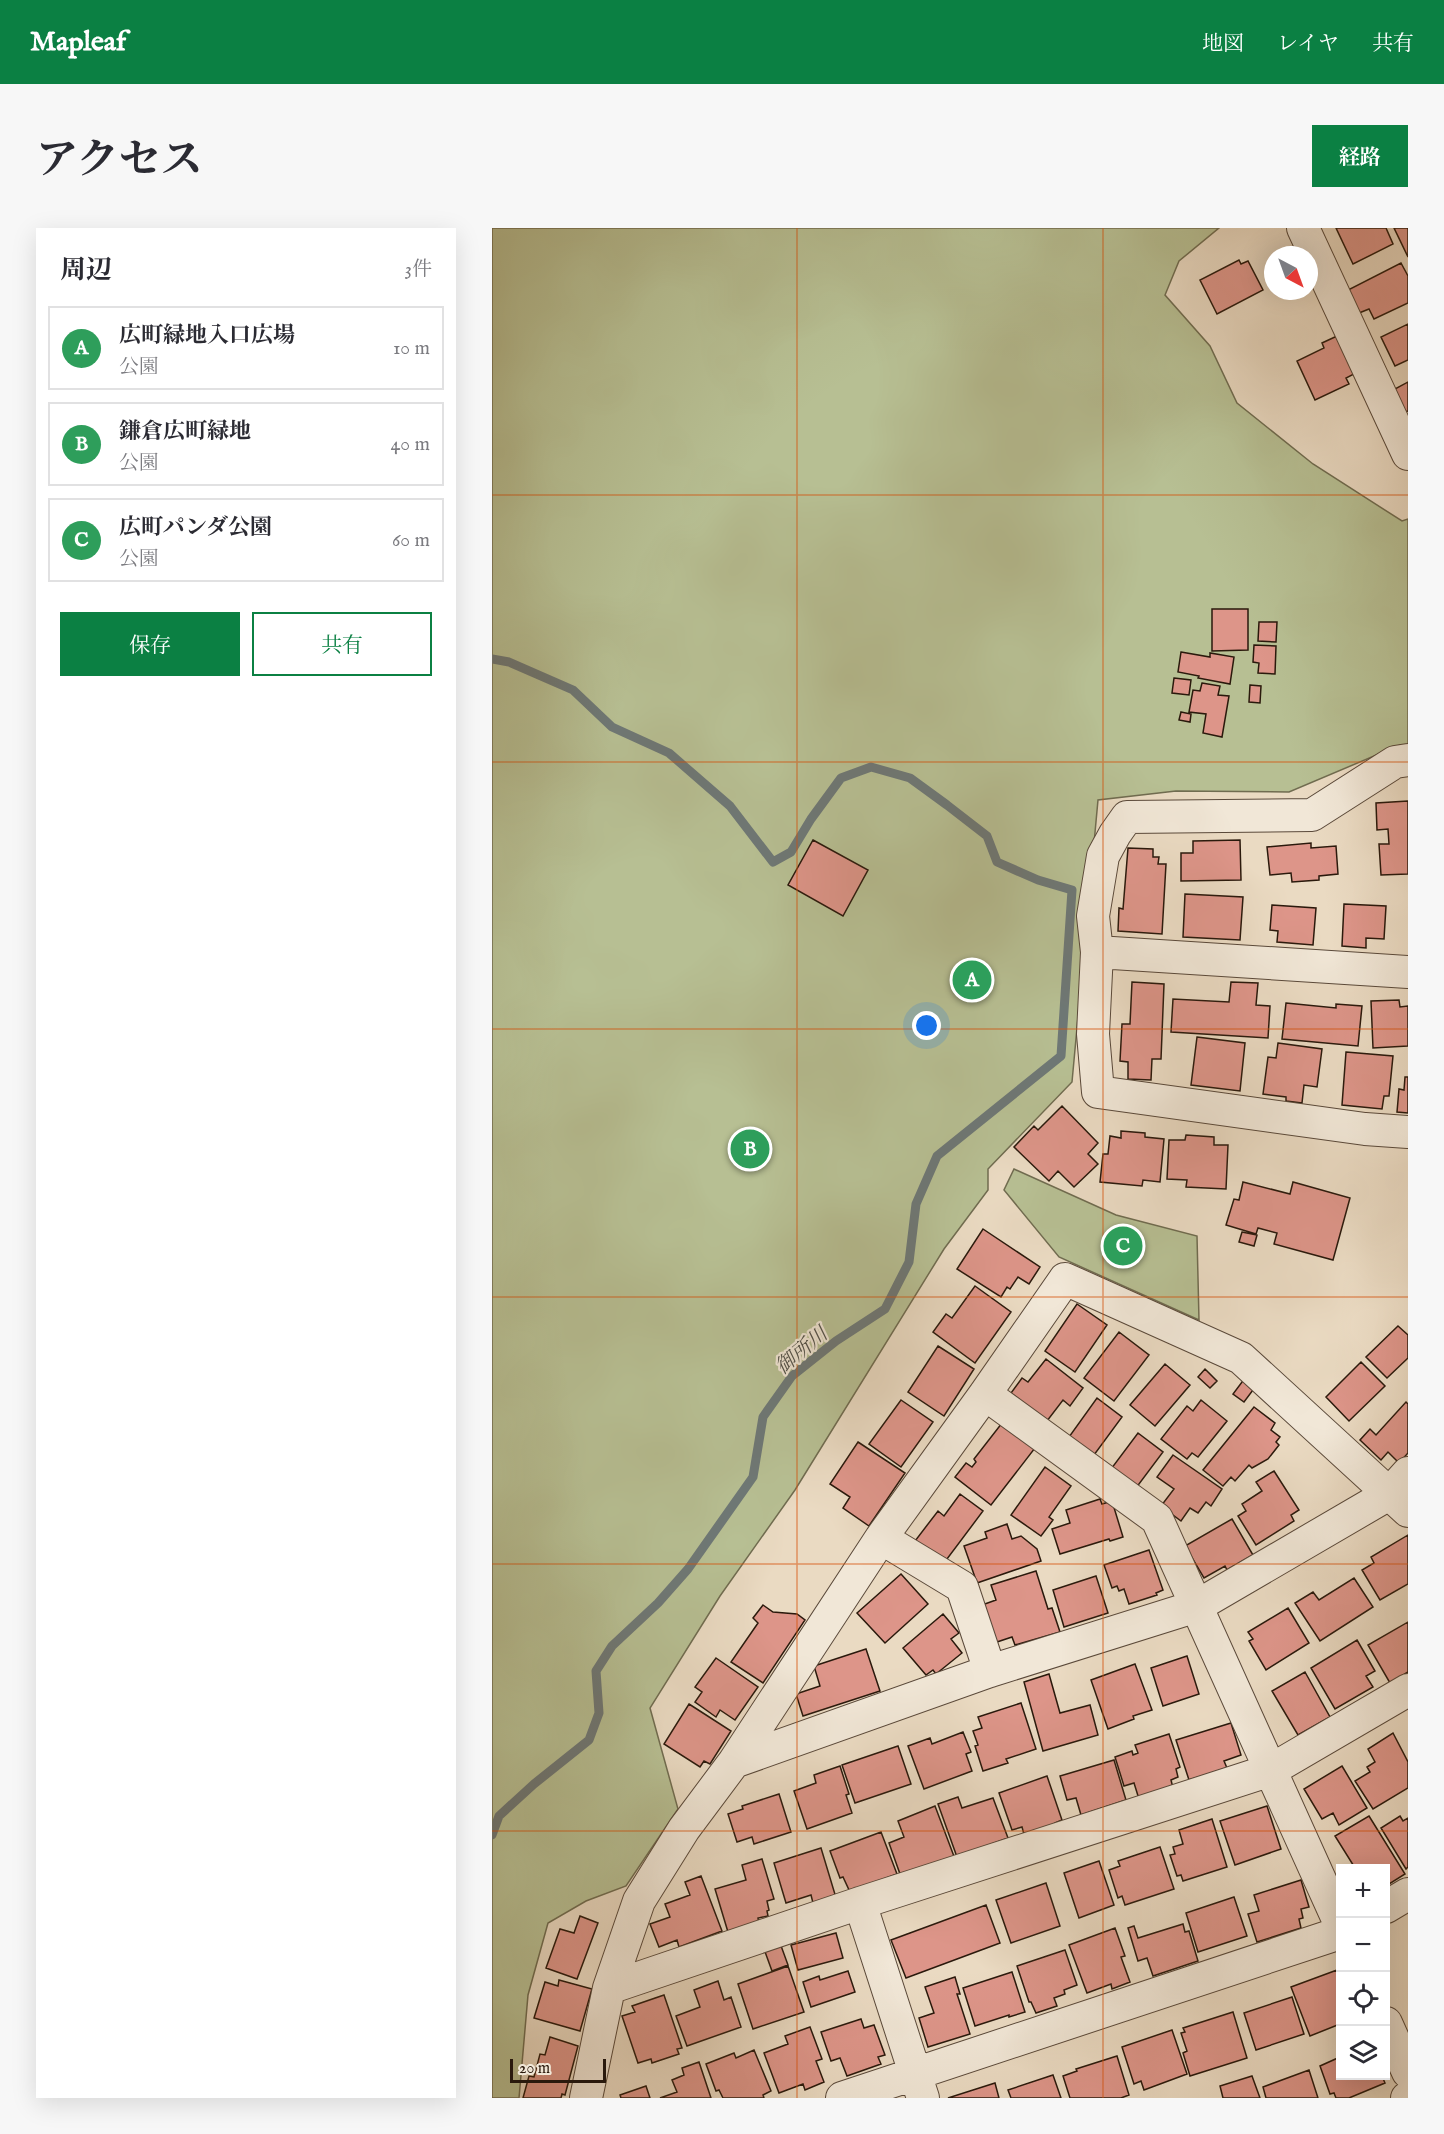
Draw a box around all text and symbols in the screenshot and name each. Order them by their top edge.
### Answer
text: Mapleaf [30,25,126,60]
text: 地図 [1202,31,1244,58]
text: レイヤ [1277,31,1339,58]
text: 共有 [1372,31,1414,58]
button: 経路 [1312,125,1408,187]
text: アクセス [36,135,203,188]
north arrow [1264,246,1318,300]
text: 周辺 [60,254,112,287]
text: 3件 [405,257,432,282]
text: 広町緑地入口広場 [119,322,295,350]
text: A [75,336,88,361]
text: 10 m [393,336,430,361]
text: 公園 [119,355,159,380]
text: 鎌倉広町緑地 [119,418,251,446]
text: B [75,432,88,457]
text: 40 m [391,432,430,457]
text: 公園 [119,451,159,476]
text: 広町パンダ公園 [119,514,272,542]
text: C [74,528,89,553]
text: 60 m [392,528,430,553]
text: 公園 [119,547,159,572]
button: 保存 [60,612,240,676]
button: 共有 [252,612,432,676]
pin: A [952,958,992,1002]
your location [912,1011,941,1040]
pin: B [730,1126,770,1172]
pin: C [1104,1224,1142,1268]
water label: 御所川 [771,1321,835,1380]
map controls [1336,1864,1390,2080]
button: + [1336,1864,1390,1918]
button: − [1336,1918,1390,1972]
button: locate [1336,1972,1390,2026]
button: layers [1336,2026,1390,2080]
scale bar [510,2056,606,2084]
text: 20 m [519,2059,550,2079]

